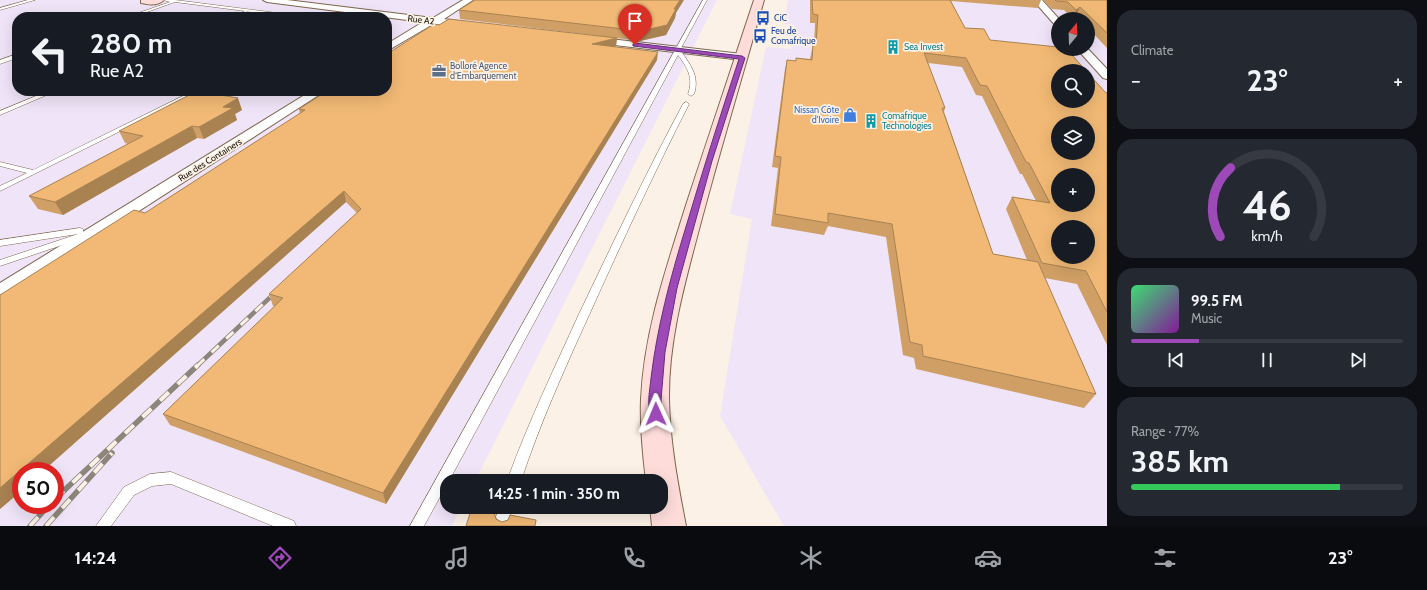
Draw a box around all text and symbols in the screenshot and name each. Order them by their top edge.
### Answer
pin [618,4,652,45]
icon: arrive [624,10,646,32]
bus stop icon: CiC [755,10,771,26]
street label: Rue A2 [407,12,435,27]
place label: CiC [774,12,788,23]
north arrow [1051,12,1095,56]
map controls [1051,12,1095,264]
place label: Feu de Comafrique [771,25,816,46]
text: 280 m [90,26,172,60]
icon: left [24,28,76,80]
bus stop icon: Feu de Comafrique [752,28,768,44]
building icon: Sea Invest [885,39,901,55]
place label: Sea Invest [904,41,943,52]
text: Climate [1131,42,1173,58]
text: Rue A2 [90,60,144,82]
place label: Bolloré Agence d‘Embarquement [450,60,516,81]
text: 23° [1247,62,1287,99]
office icon: Bolloré Agence d‘Embarquement [431,63,447,79]
button: search [1051,64,1095,108]
text: − [1131,67,1141,94]
text: + [1393,67,1403,94]
place label: Nissan Côte d'Ivoire [794,104,839,125]
shop icon: Nissan Côte d'Ivoire [842,107,858,123]
place label: Comafrique Technologies [882,110,932,131]
building icon: Comafrique Technologies [863,113,879,129]
button: layers [1051,116,1095,160]
street label: Rue des Containers [176,135,244,184]
button: + [1051,168,1095,212]
text: 46 [1242,179,1292,229]
button: − [1051,220,1095,264]
text: km/h [1251,226,1283,244]
text: 99.5 FM [1191,292,1243,310]
text: Music [1191,310,1222,326]
icon: previous [1165,349,1187,371]
icon: pause [1256,349,1278,371]
icon: next [1347,349,1369,371]
position arrow [635,393,677,435]
text: Range · 77% [1131,423,1199,439]
text: 385 km [1131,443,1229,480]
speed limit sign: 50 [12,462,64,514]
text: 14:25 · 1 min · 350 m [488,485,620,503]
icon: directions [266,544,294,572]
icon: music [443,544,471,572]
icon: phone [620,544,648,572]
icon: climate [797,544,825,572]
icon: car [974,544,1002,572]
icon: filters [1151,544,1179,572]
text: 14:24 [75,547,117,569]
text: 23° [1328,547,1352,569]

